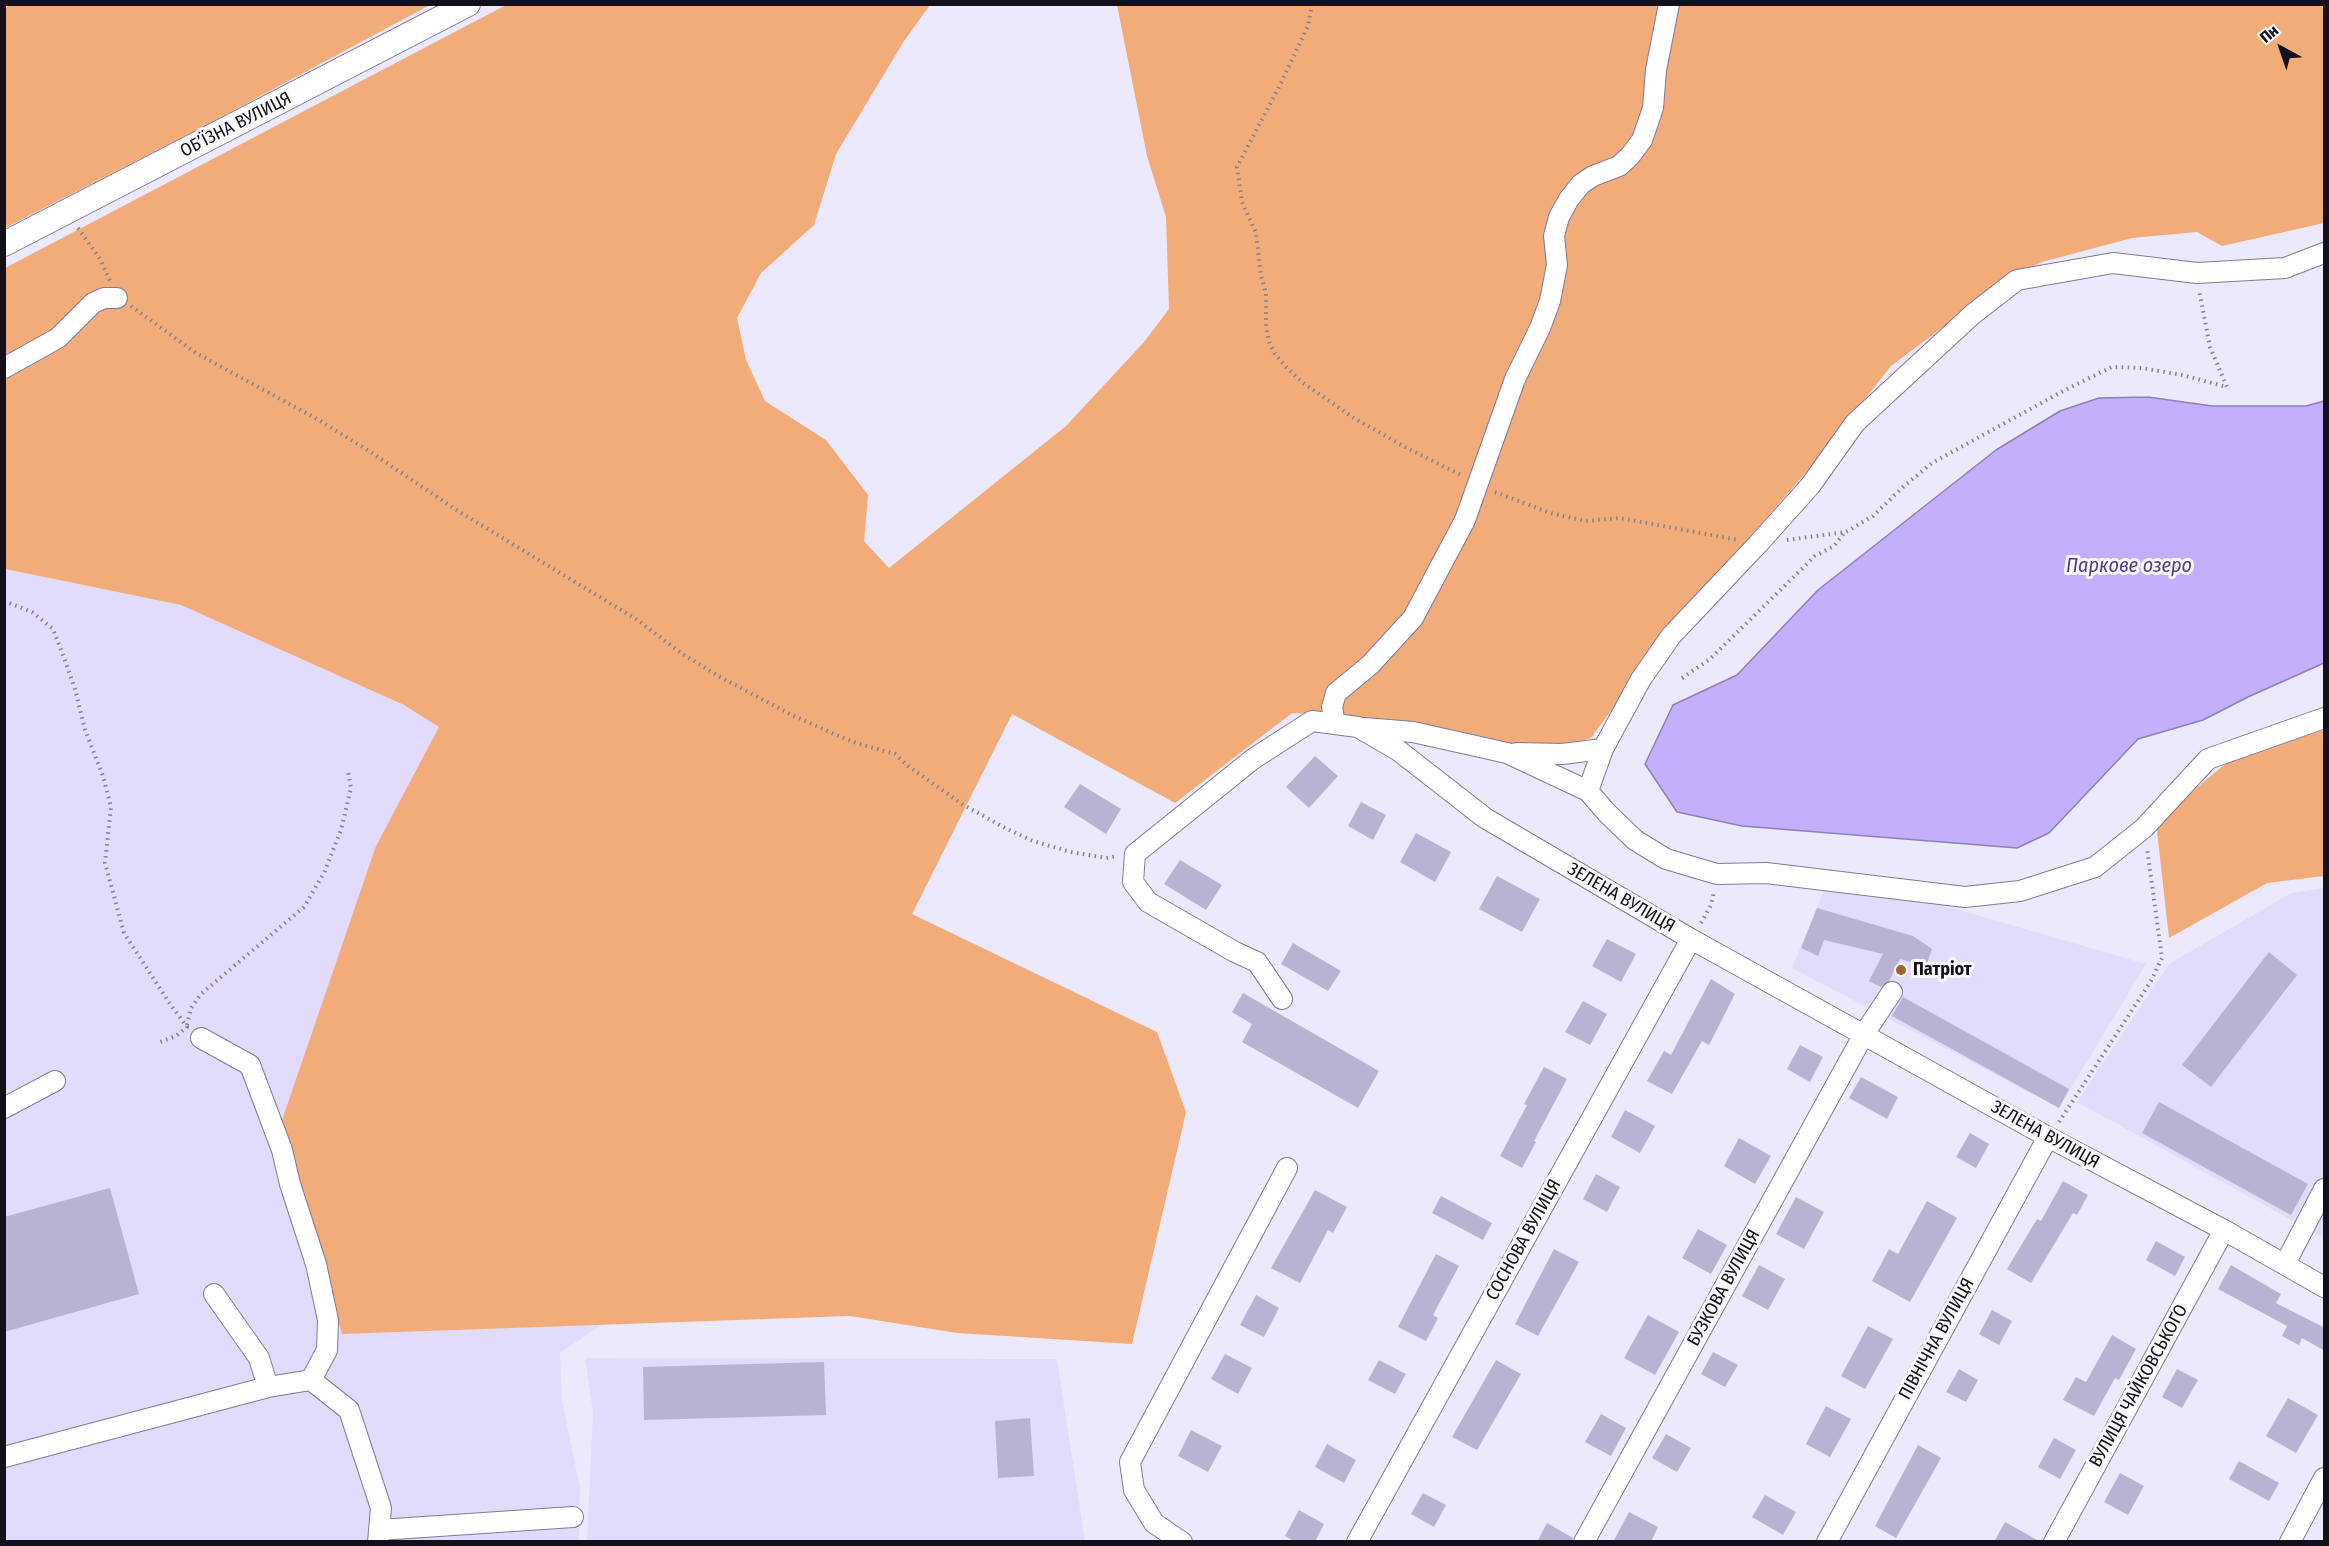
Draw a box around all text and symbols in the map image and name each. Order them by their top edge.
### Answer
north arrow [2251,18,2311,78]
text: Пн [2256,21,2282,47]
street label: ОБ’ЇЗНА ВУЛИЦЯ [177,88,295,162]
water label: Паркове озеро [2066,554,2192,578]
street label: ЗЕЛЕНА ВУЛИЦЯ [1563,858,1679,938]
place label: Патріот [1913,959,1972,981]
marker: Патріот [1894,963,1908,977]
street label: ЗЕЛЕНА ВУЛИЦЯ [1987,1096,2103,1174]
street label: СОСНОВА ВУЛИЦЯ [1482,1176,1566,1304]
street label: БУЗКОВА ВУЛИЦЯ [1683,1226,1765,1350]
street label: ПІВНІЧНА ВУЛИЦЯ [1895,1274,1979,1404]
street label: ВУЛИЦЯ ЧАЙКОВСЬКОГО [2085,1301,2193,1471]

